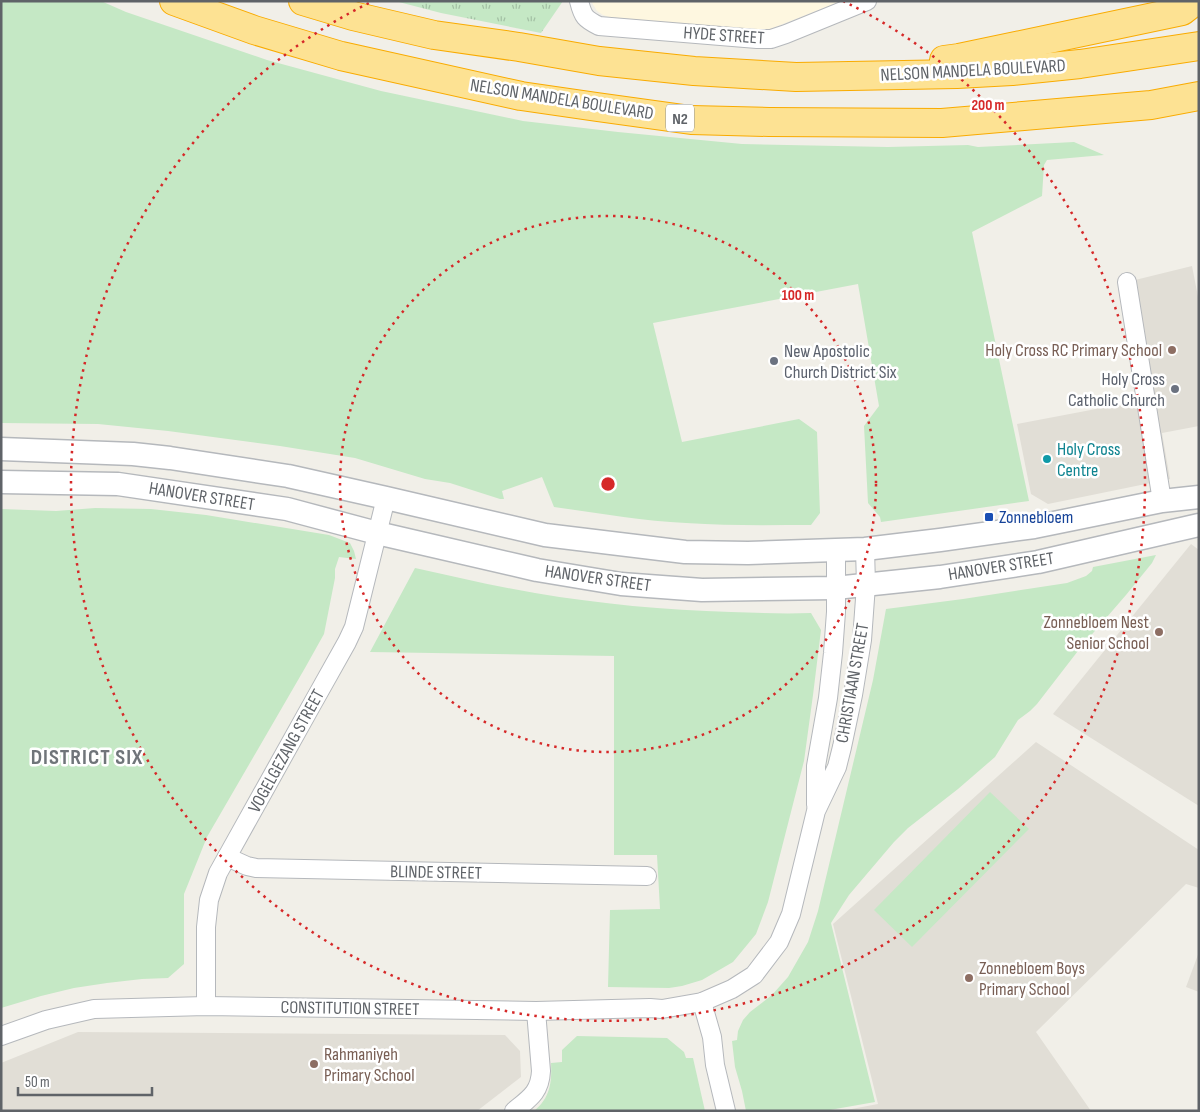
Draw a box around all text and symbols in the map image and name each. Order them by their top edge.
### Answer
street label: HYDE STREET [683,22,765,49]
street label: NELSON MANDELA BOULEVARD [880,55,1066,86]
street label: NELSON MANDELA BOULEVARD [469,75,655,124]
text: 200 m [971,96,1005,115]
road number: N2 [666,105,694,132]
text: 100 m [782,286,814,305]
place label: Holy Cross RC Primary School [985,340,1162,361]
place label: New Apostolic Church District Six [784,341,897,383]
marker: Holy Cross RC Primary School [1166,344,1178,356]
marker: New Apostolic Church District Six [768,355,780,367]
place label: Holy Cross Catholic Church [1068,369,1165,411]
marker: Holy Cross Catholic Church [1169,383,1181,395]
place label: Holy Cross Centre [1057,439,1121,481]
marker: Holy Cross Centre [1041,453,1053,465]
centre of rings [599,475,617,493]
street label: HANOVER STREET [148,478,256,515]
place label: Zonnebloem [999,507,1073,528]
marker: Zonnebloem [983,511,995,523]
street label: HANOVER STREET [947,548,1055,585]
street label: HANOVER STREET [544,561,652,596]
place label: Zonnebloem Nest Senior School [1043,612,1150,654]
street label: CHRISTIAAN STREET [832,621,873,745]
marker: Zonnebloem Nest Senior School [1153,626,1165,638]
street label: VOGELGEZANG STREET [244,686,329,817]
district label: DISTRICT SIX [31,744,143,771]
street label: BLINDE STREET [390,861,482,884]
place label: Zonnebloem Boys Primary School [979,958,1085,1000]
marker: Zonnebloem Boys Primary School [963,972,975,984]
street label: CONSTITUTION STREET [281,997,419,1020]
place label: Rahmaniyeh Primary School [324,1044,415,1086]
marker: Rahmaniyeh Primary School [308,1058,320,1070]
scale bar [18,1064,151,1096]
text: 50 m [25,1073,50,1092]

